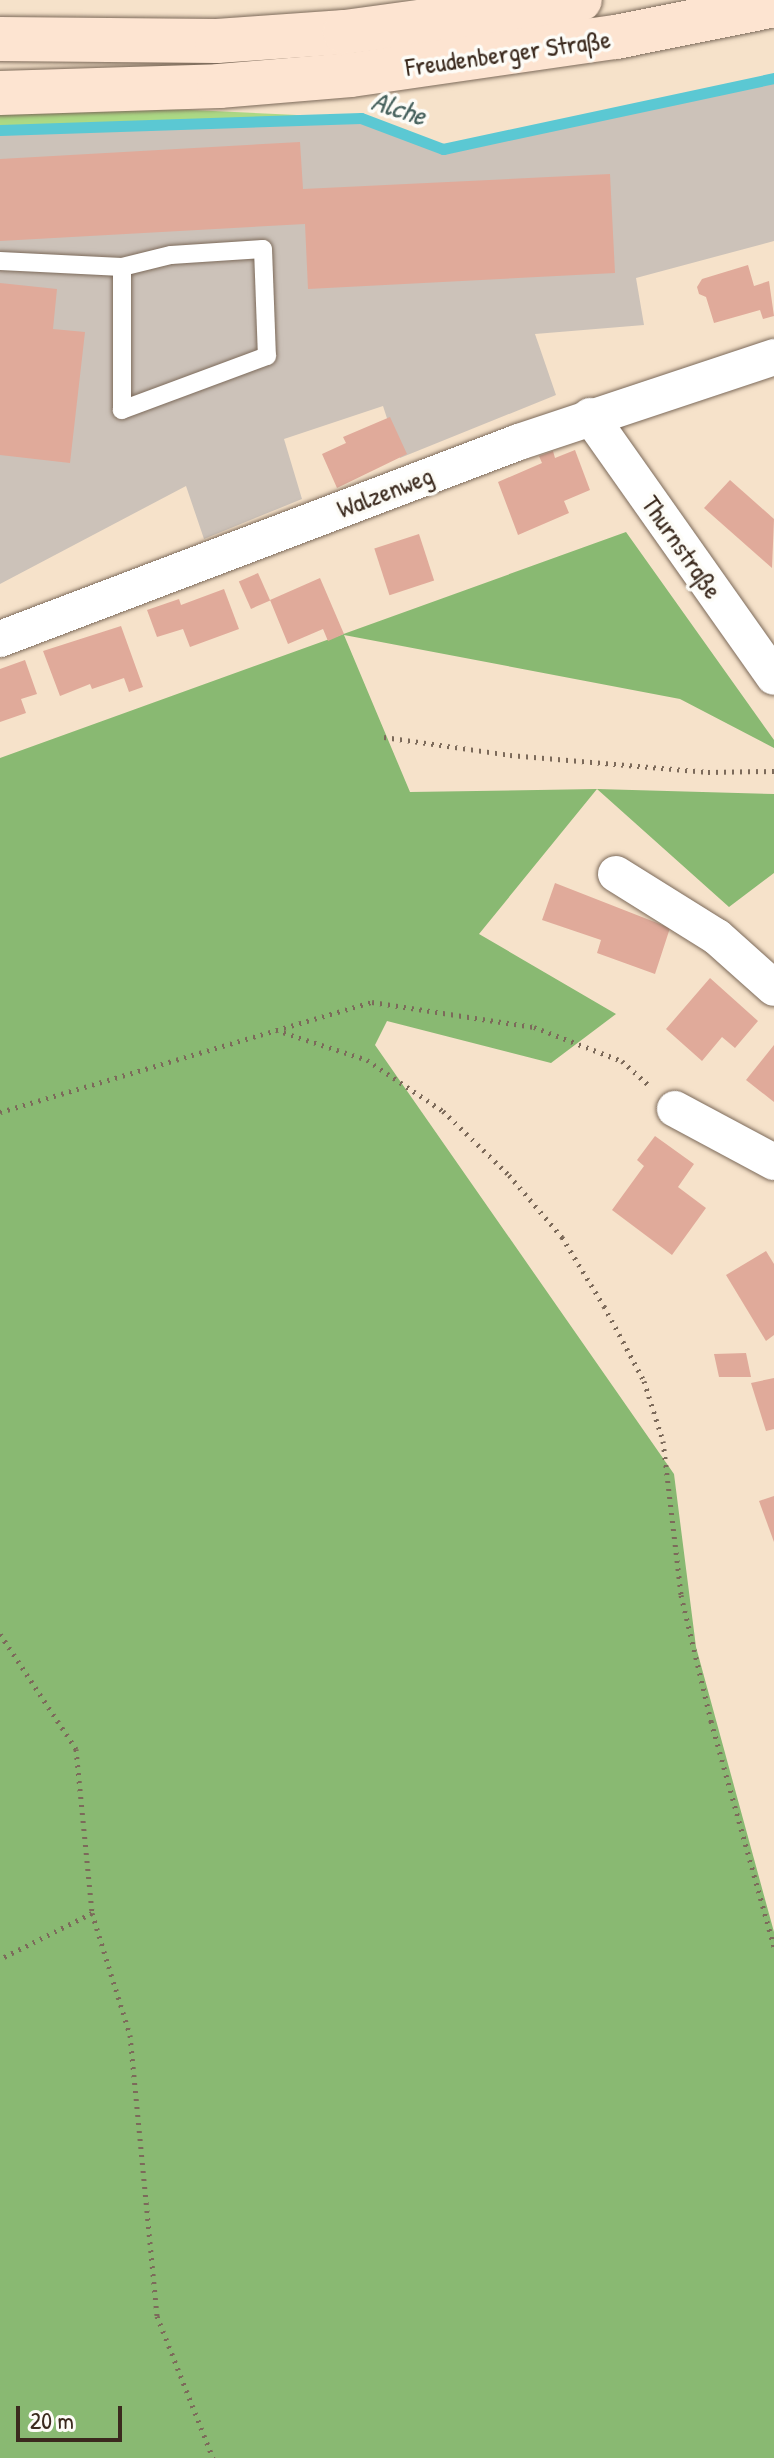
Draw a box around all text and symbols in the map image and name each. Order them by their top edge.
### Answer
street label: Freudenberger Straße [403,23,613,83]
water label: Alche [368,84,430,132]
street label: Walzenweg [333,459,437,525]
street label: Thurnstraße [635,490,729,604]
scale bar [20,2390,126,2440]
text: 20 m [30,2404,74,2436]

